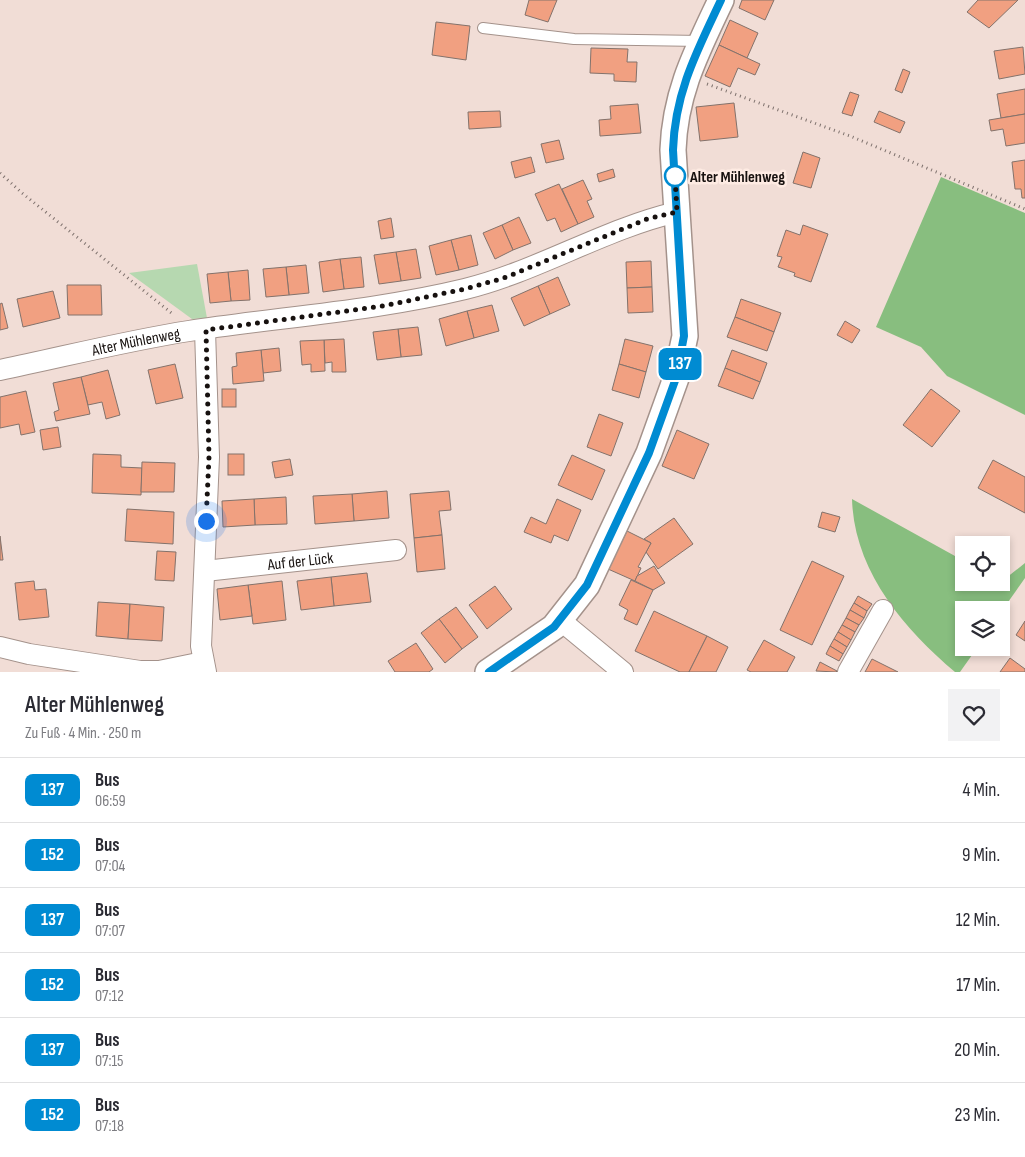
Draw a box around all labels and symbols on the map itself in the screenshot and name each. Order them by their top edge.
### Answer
marker: Alter Mühlenweg [664,165,686,187]
place label: Alter Mühlenweg [689,168,785,187]
street label: Alter Mühlenweg [89,325,182,361]
line badge: 137 [651,348,709,380]
your location [194,509,219,534]
street label: Auf der Lück [266,549,335,575]

